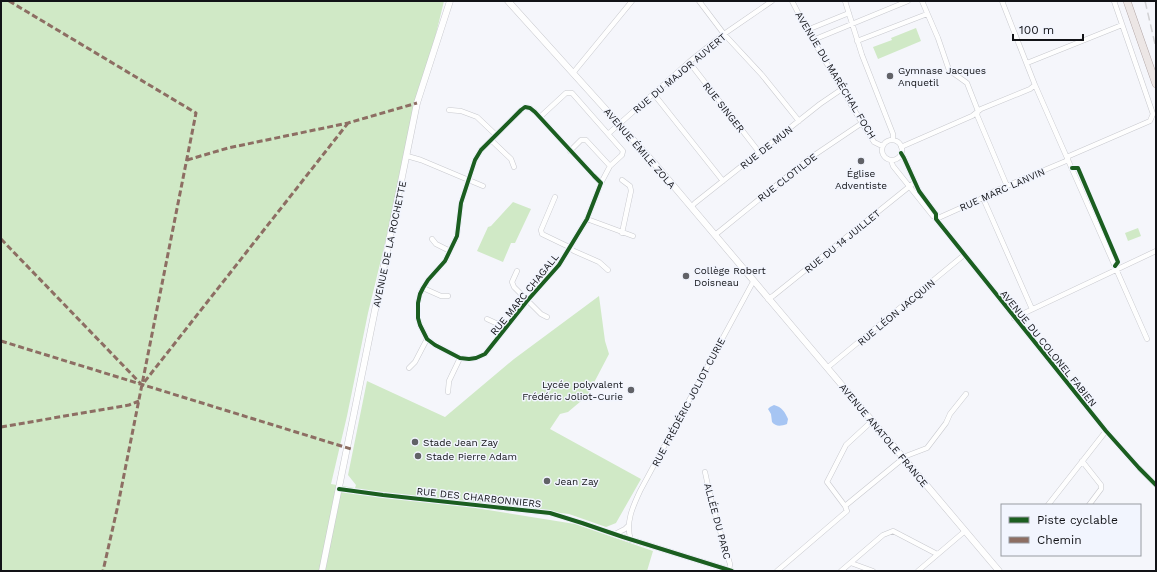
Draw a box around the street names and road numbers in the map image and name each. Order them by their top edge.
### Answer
street label: AVENUE DU MARÉCHAL FOCH [793,10,878,141]
street label: RUE DU MAJOR AUVERT [631,31,728,116]
street label: RUE SINGER [701,80,747,135]
street label: AVENUE ÉMILE ZOLA [602,106,678,191]
street label: RUE DE MUN [738,124,795,171]
street label: RUE CLOTILDE [756,151,819,204]
street label: RUE MARC LANVIN [958,166,1047,213]
street label: AVENUE DE LA ROCHETTE [371,180,408,308]
street label: RUE DU 14 JUILLET [802,207,882,275]
street label: RUE MARC CHAGALL [488,251,561,337]
street label: RUE LÉON JACQUIN [856,277,937,348]
street label: AVENUE DU COLONEL FABIEN [998,288,1099,409]
street label: RUE FRÉDÉRIC JOLIOT CURIE [650,336,727,469]
street label: AVENUE ANATOLE FRANCE [837,381,930,489]
street label: ALLÉE DU PARC [702,482,733,560]
street label: RUE DES CHARBONNIERS [416,485,542,510]

